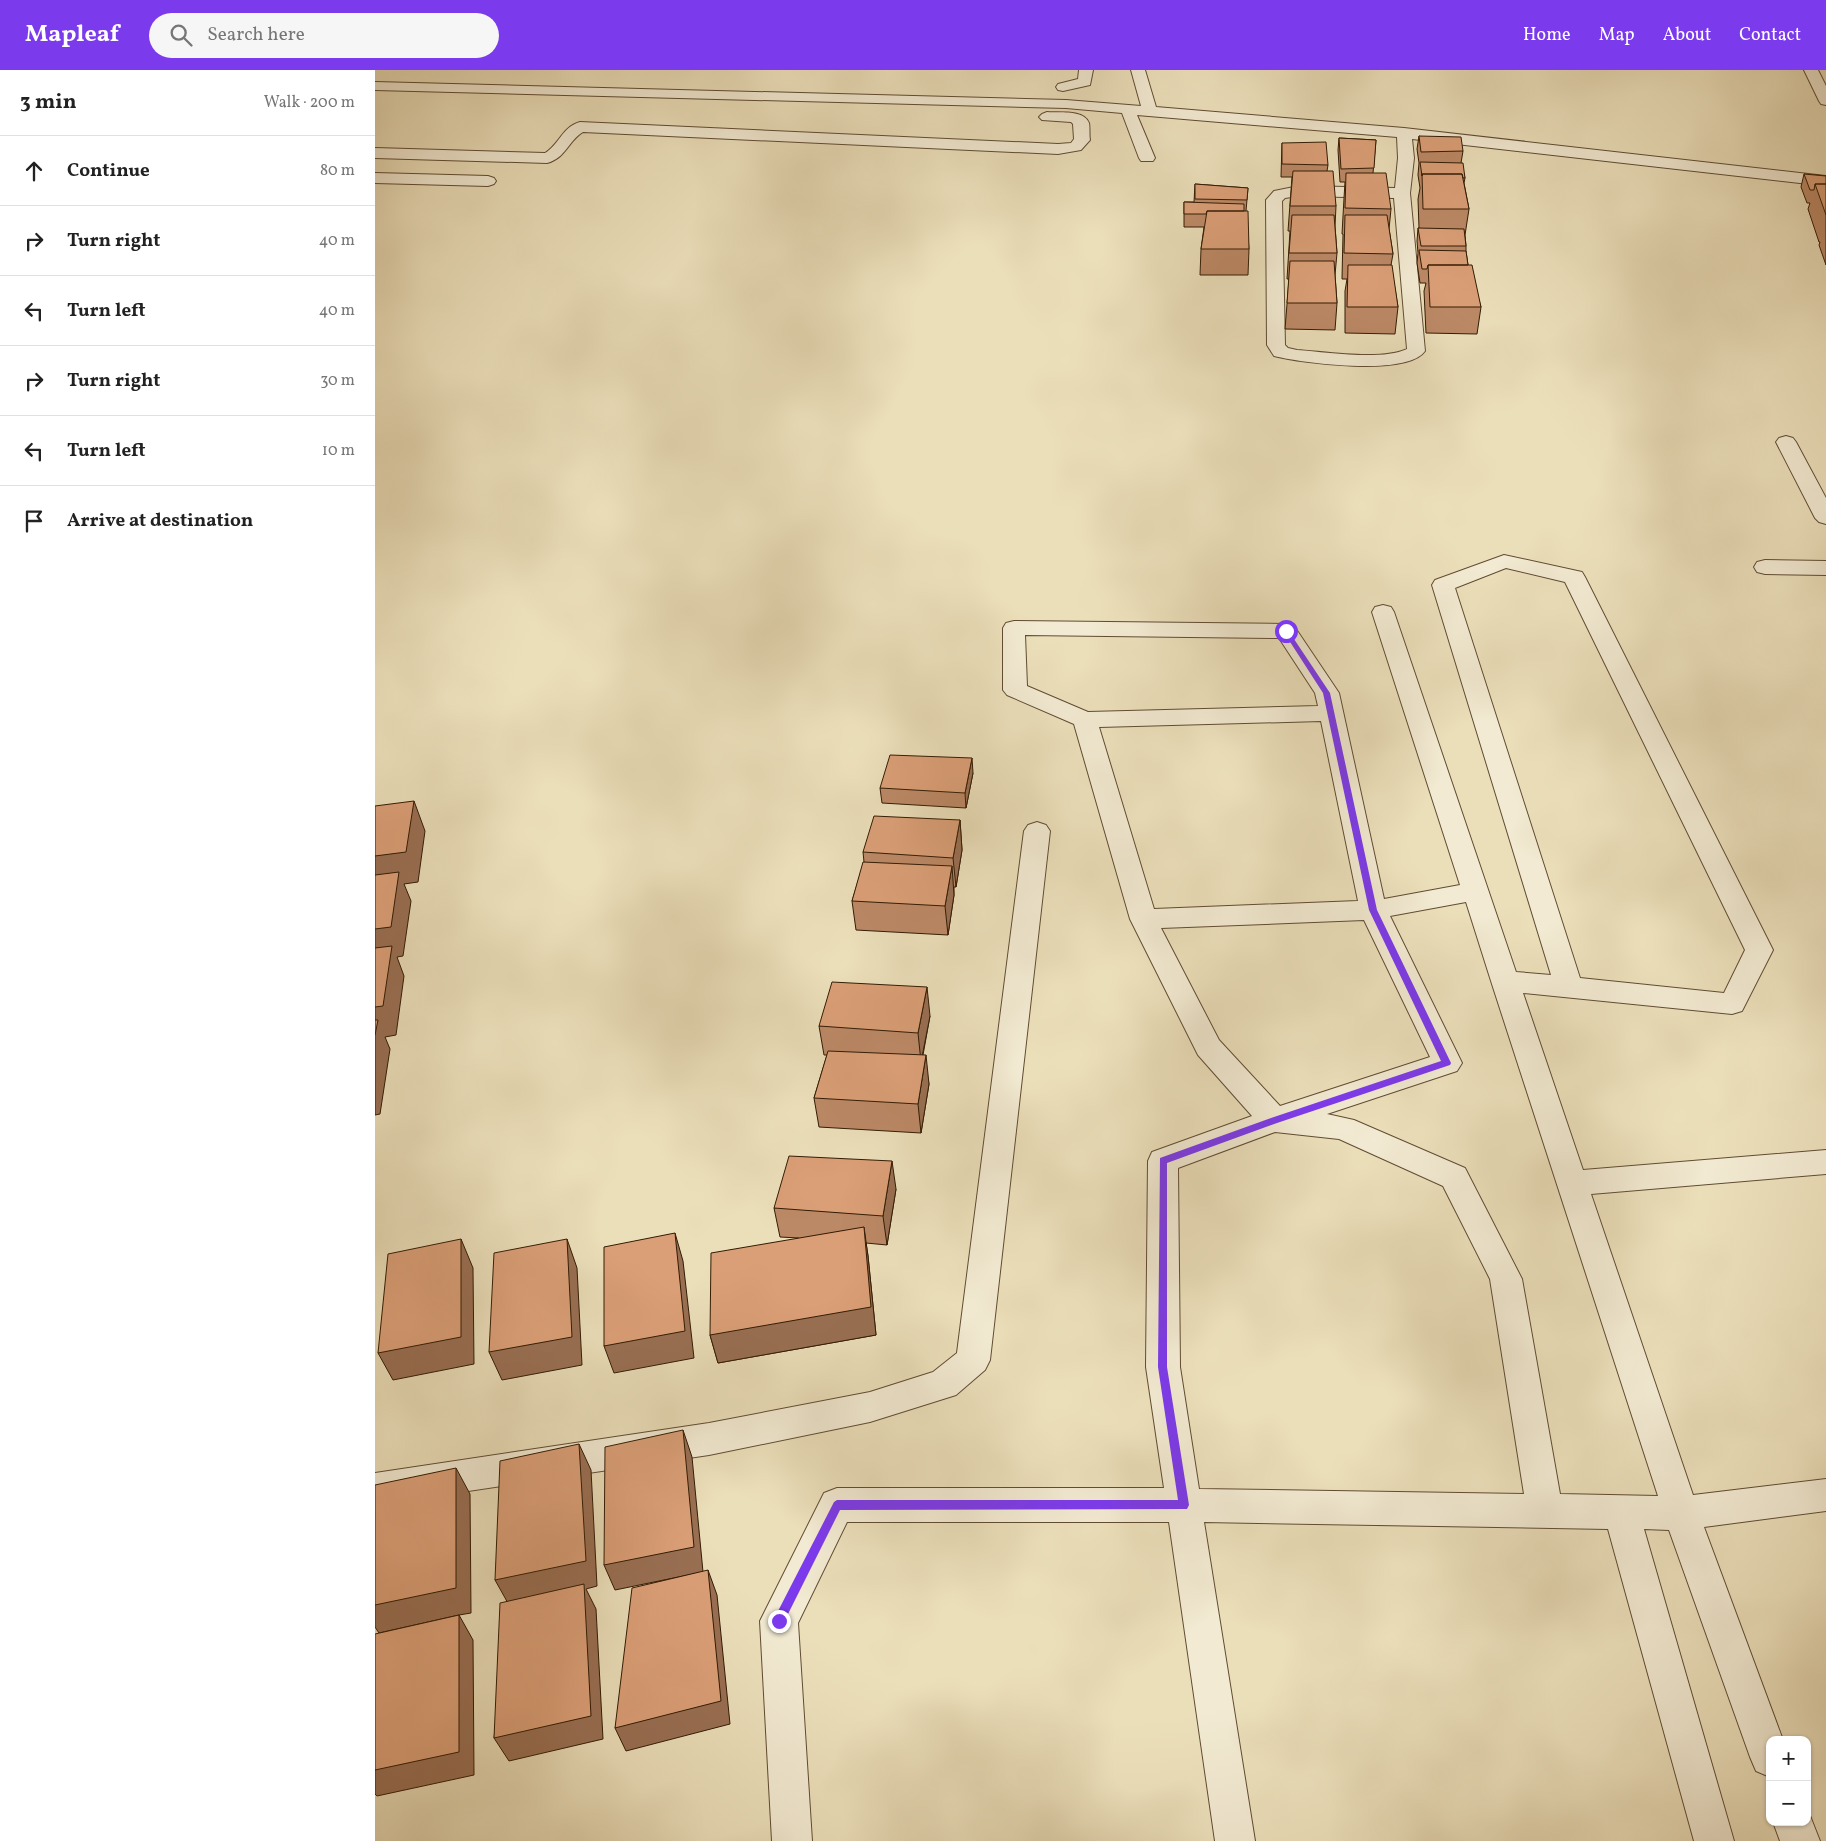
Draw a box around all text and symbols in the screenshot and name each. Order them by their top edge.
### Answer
search box [149,13,499,58]
text: Mapleaf [25,18,119,52]
icon: search [167,21,195,49]
text: Search here [207,22,305,48]
text: Home [1523,23,1571,48]
text: Map [1599,23,1635,48]
text: About [1663,23,1711,48]
text: Contact [1739,23,1801,48]
text: 3 min [20,88,76,117]
text: Walk · 200 m [264,92,355,114]
icon: ahead [20,157,48,185]
text: Continue [67,158,150,184]
text: 80 m [320,160,355,182]
icon: right [20,227,48,255]
text: Turn right [67,228,160,254]
text: 40 m [319,230,355,252]
icon: left [20,297,48,325]
text: Turn left [67,298,146,324]
text: 40 m [319,300,355,322]
icon: right [20,367,48,395]
text: Turn right [67,368,160,394]
text: 30 m [320,370,355,392]
icon: left [20,437,48,465]
text: Turn left [67,438,146,464]
text: 10 m [322,440,355,462]
icon: arrive [20,507,48,535]
text: Arrive at destination [67,508,253,534]
route start [1275,620,1298,643]
route end [768,1610,791,1633]
map controls [1766,1736,1811,1826]
button: + [1766,1736,1811,1781]
button: − [1766,1781,1811,1826]

